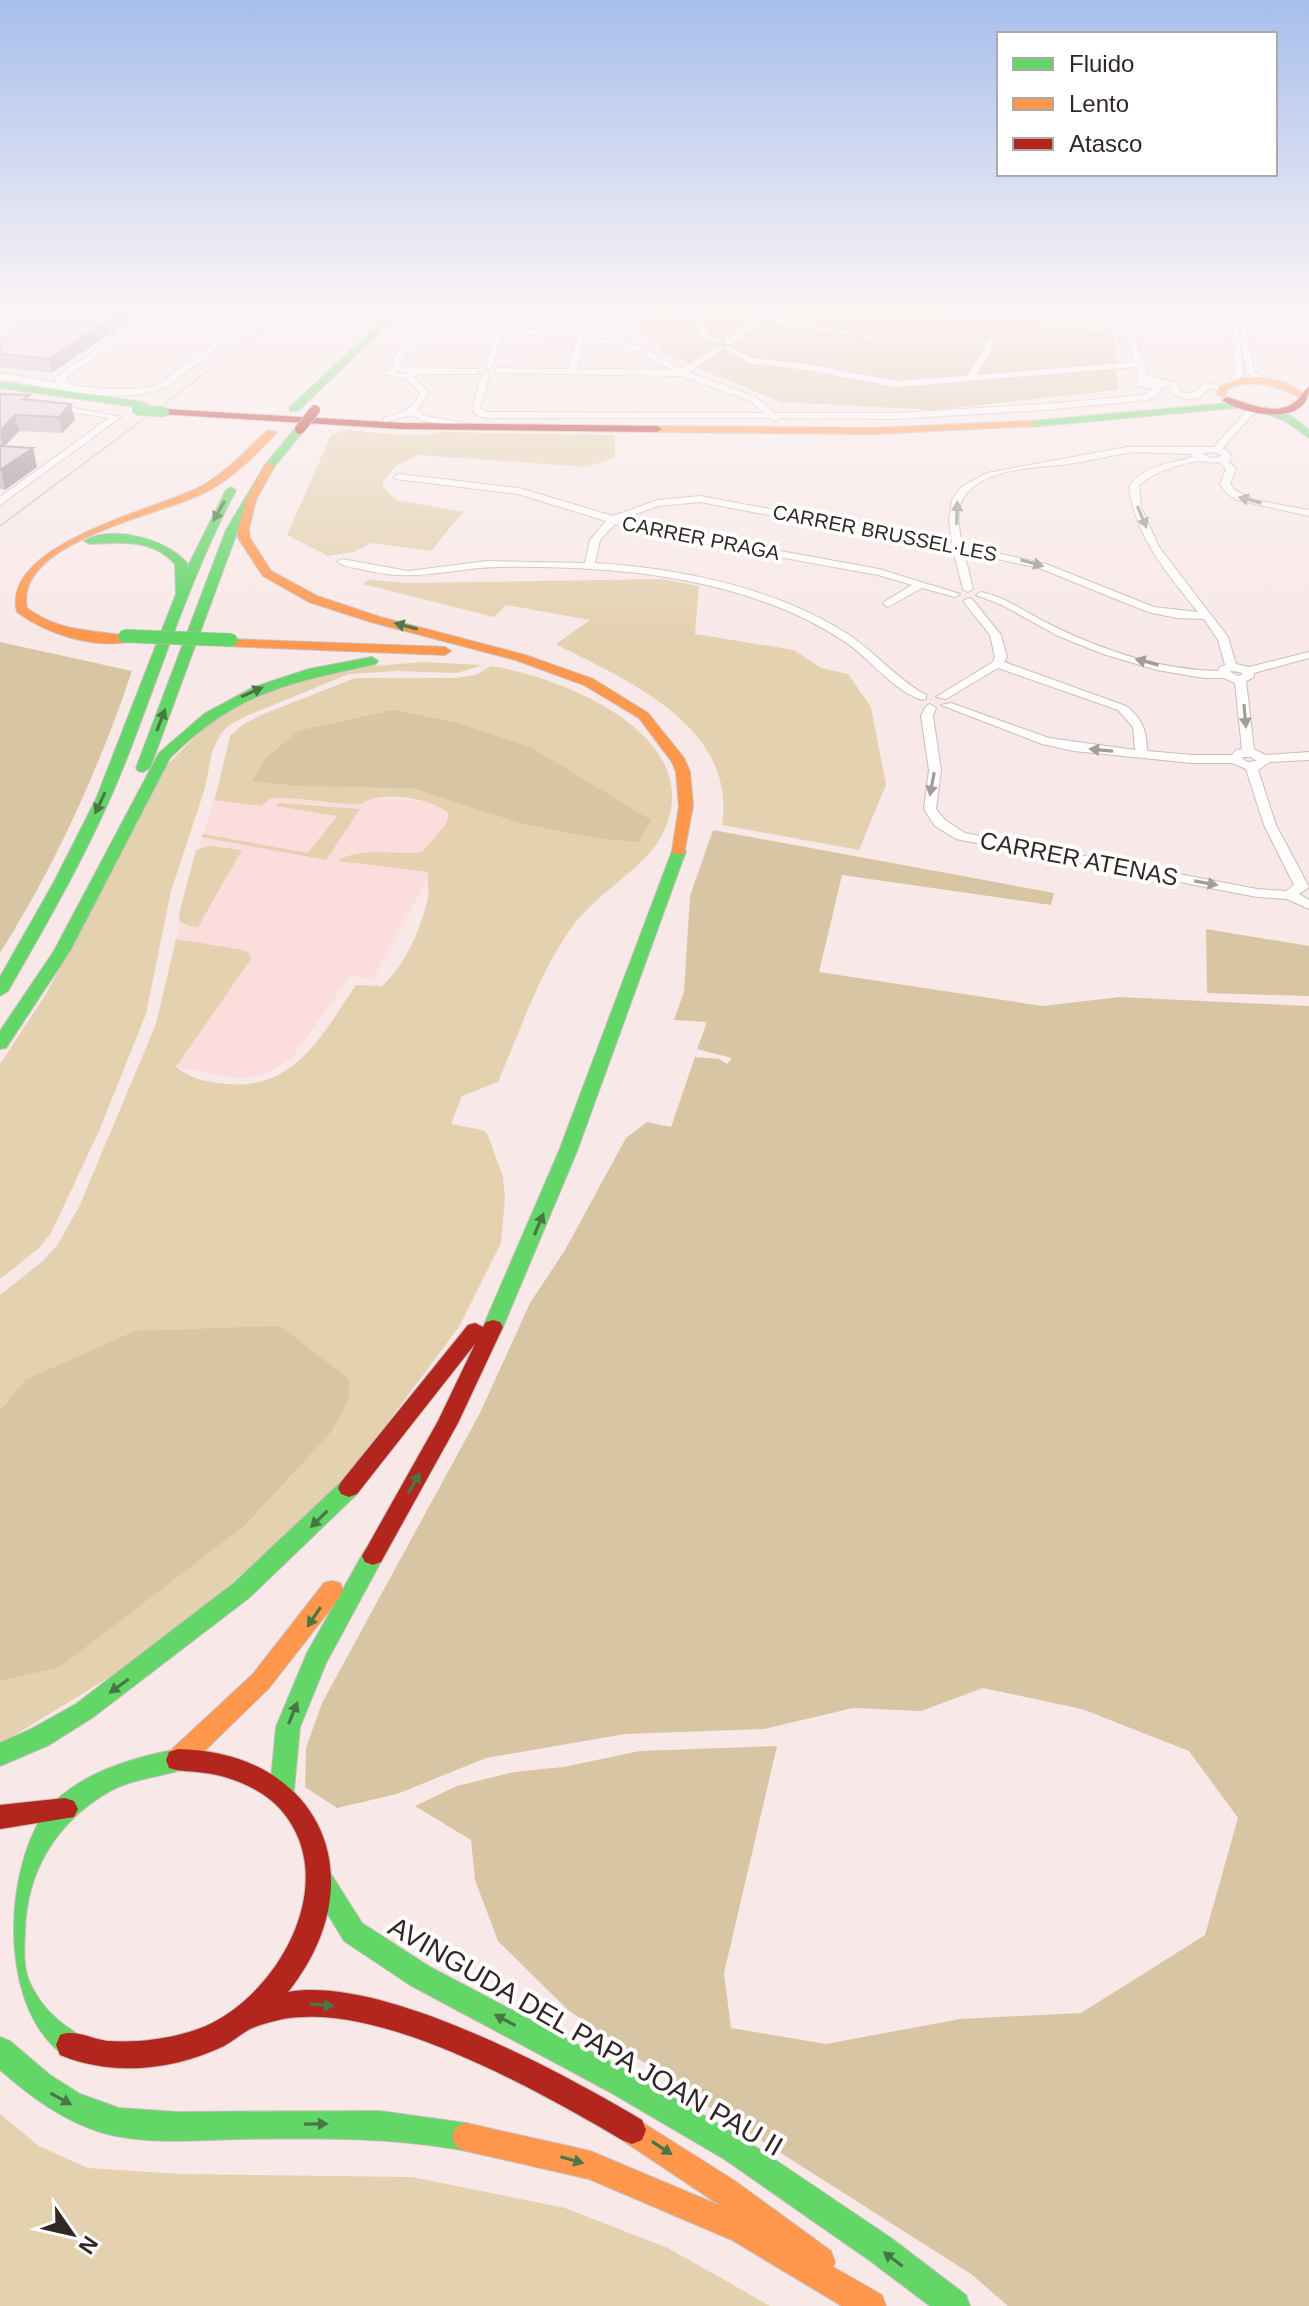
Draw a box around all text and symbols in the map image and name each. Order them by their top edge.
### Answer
legend [997,32,1277,176]
text: Fluido [1069,50,1134,77]
text: Lento [1069,90,1129,117]
text: Atasco [1069,130,1142,157]
one-way arrow [1238,493,1263,505]
one-way arrow [212,500,226,522]
street label: CARRER BRUSSEL·LES [771,500,999,566]
one-way arrow [950,500,963,525]
one-way arrow [1135,505,1148,529]
street label: CARRER PRAGA [620,512,782,564]
one-way arrow [1021,557,1045,570]
one-way arrow [394,620,419,632]
one-way arrow [1135,655,1159,668]
one-way arrow [240,685,264,698]
one-way arrow [1239,704,1252,729]
one-way arrow [155,708,168,732]
one-way arrow [1089,743,1114,756]
one-way arrow [926,772,938,797]
one-way arrow [93,792,107,815]
street label: CARRER ATENAS [978,826,1180,891]
one-way arrow [1193,878,1218,890]
one-way arrow [532,1212,545,1236]
one-way arrow [407,1472,421,1495]
one-way arrow [310,1509,328,1528]
one-way arrow [306,1607,321,1628]
one-way arrow [109,1678,130,1693]
one-way arrow [287,1701,300,1725]
street label: AVINGUDA DEL PAPA JOAN PAU II [383,1911,788,2162]
one-way arrow [310,1999,335,2012]
one-way arrow [494,2013,517,2026]
one-way arrow [50,2091,72,2105]
one-way arrow [304,2117,329,2130]
one-way arrow [651,2141,672,2156]
one-way arrow [561,2154,585,2167]
north arrow [32,2194,112,2274]
text: N [73,2231,103,2258]
one-way arrow [883,2251,903,2267]

